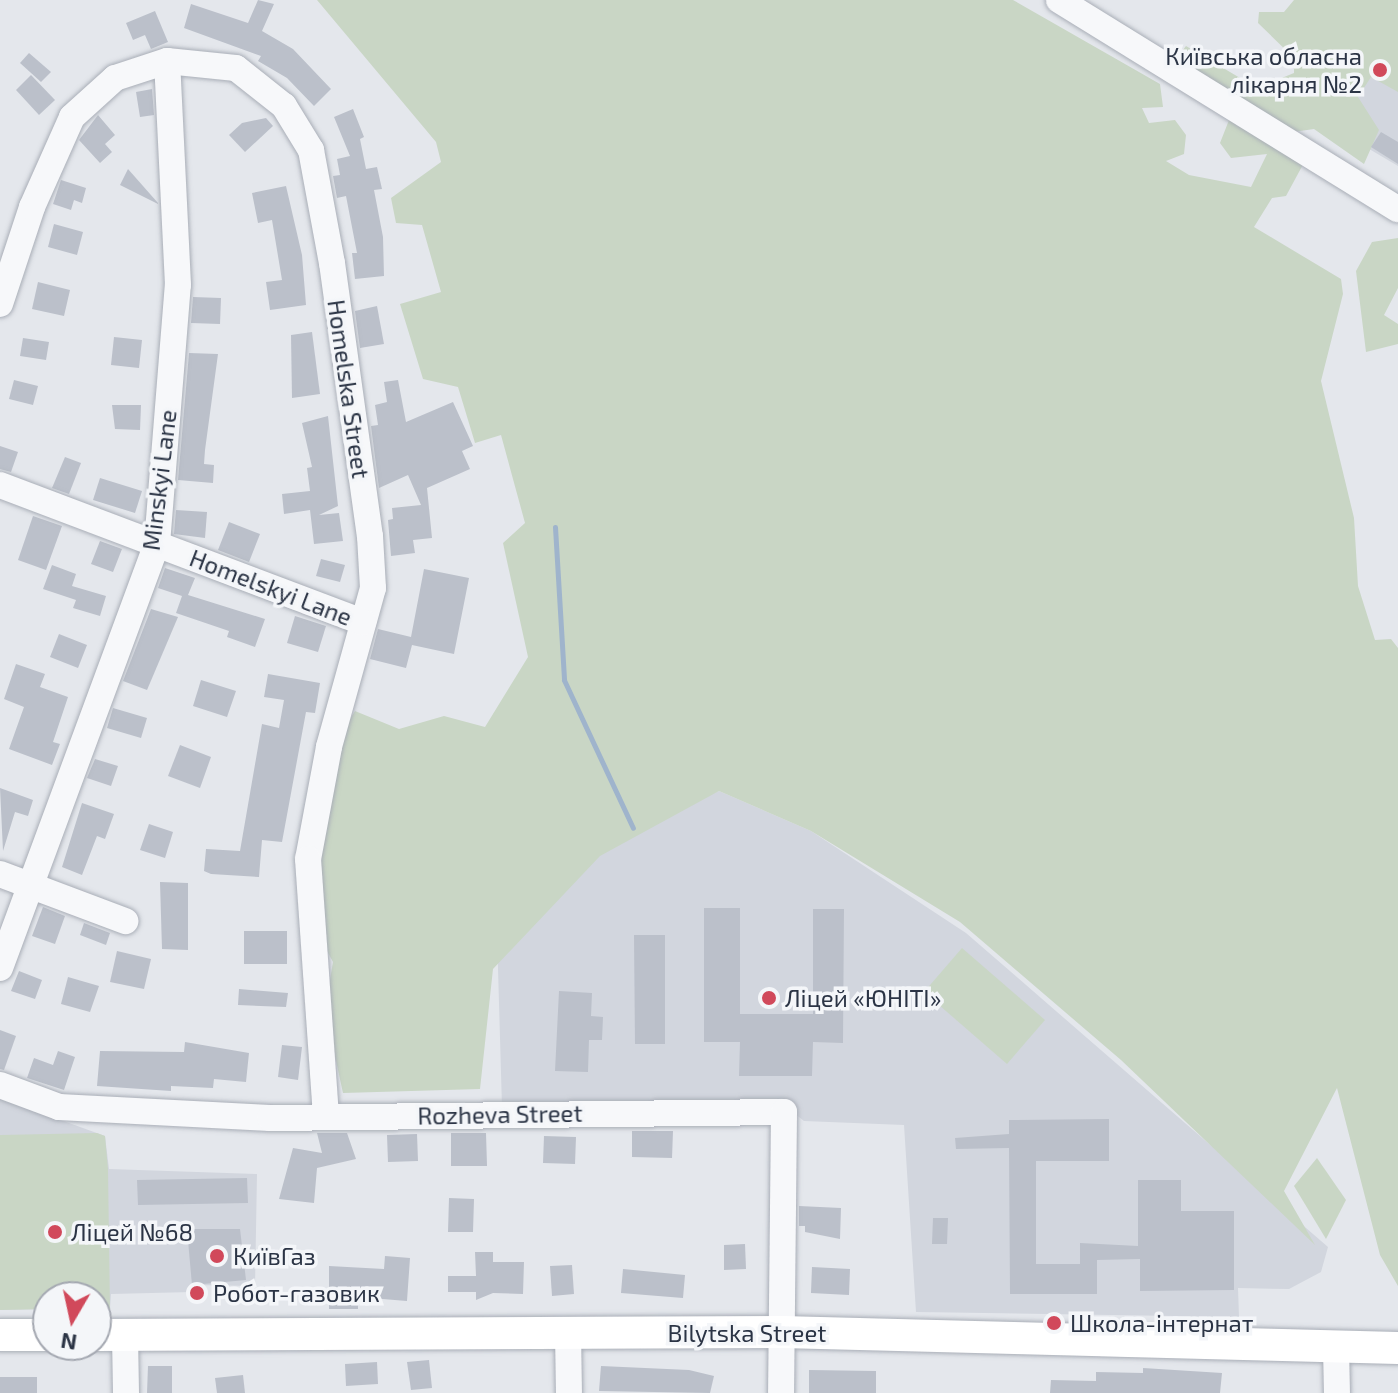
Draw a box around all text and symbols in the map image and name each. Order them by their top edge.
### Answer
place label: Київська обласна лікарня №2 [1165,42,1362,98]
marker: Київська обласна лікарня №2 [1369,59,1391,81]
street label: Homelska Street [322,298,376,480]
street label: Minskyi Lane [136,408,182,552]
street label: Homelskyi Lane [186,543,356,631]
place label: Ліцей «ЮНІТІ» [785,984,941,1012]
marker: Ліцей «ЮНІТІ» [760,989,778,1007]
street label: Rozheva Street [417,1098,583,1130]
place label: Ліцей №68 [71,1218,193,1246]
marker: Ліцей №68 [46,1223,64,1241]
place label: КиївГаз [233,1242,316,1270]
marker: КиївГаз [208,1247,226,1265]
place label: Робот-газовик [213,1279,380,1307]
north arrow [32,1281,112,1361]
marker: Робот-газовик [188,1284,206,1302]
place label: Школа-інтернат [1070,1309,1254,1337]
marker: Школа-інтернат [1045,1314,1063,1332]
street label: Bilytska Street [668,1319,826,1347]
text: N [59,1329,78,1357]

